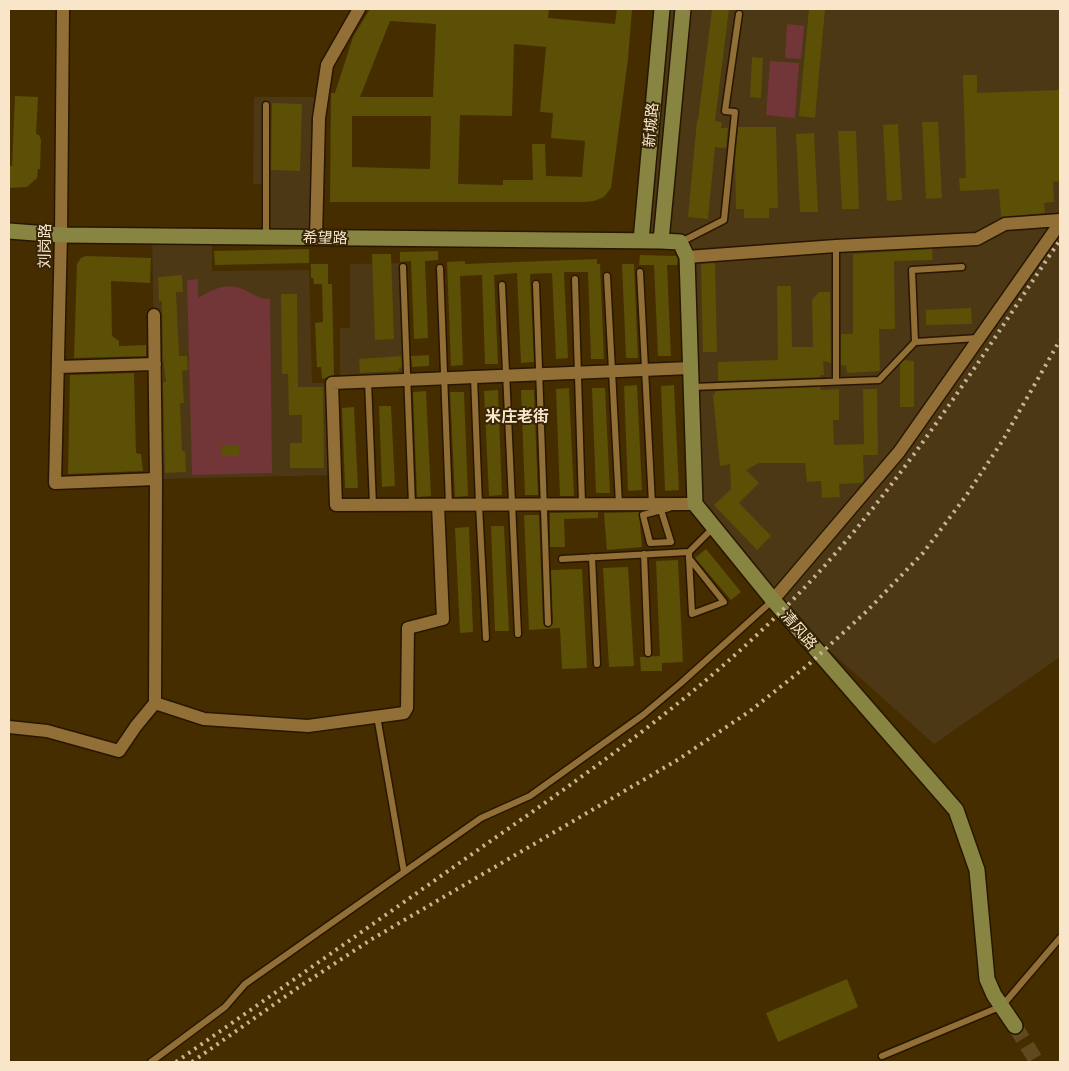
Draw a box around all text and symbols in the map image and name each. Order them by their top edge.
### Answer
street label: 新城路 [640,102,662,148]
street label: 刘岗路 [36,223,54,269]
street label: 希望路 [302,229,348,247]
district label: 米庄老街 [485,407,549,427]
street label: 清风路 [777,607,821,653]

